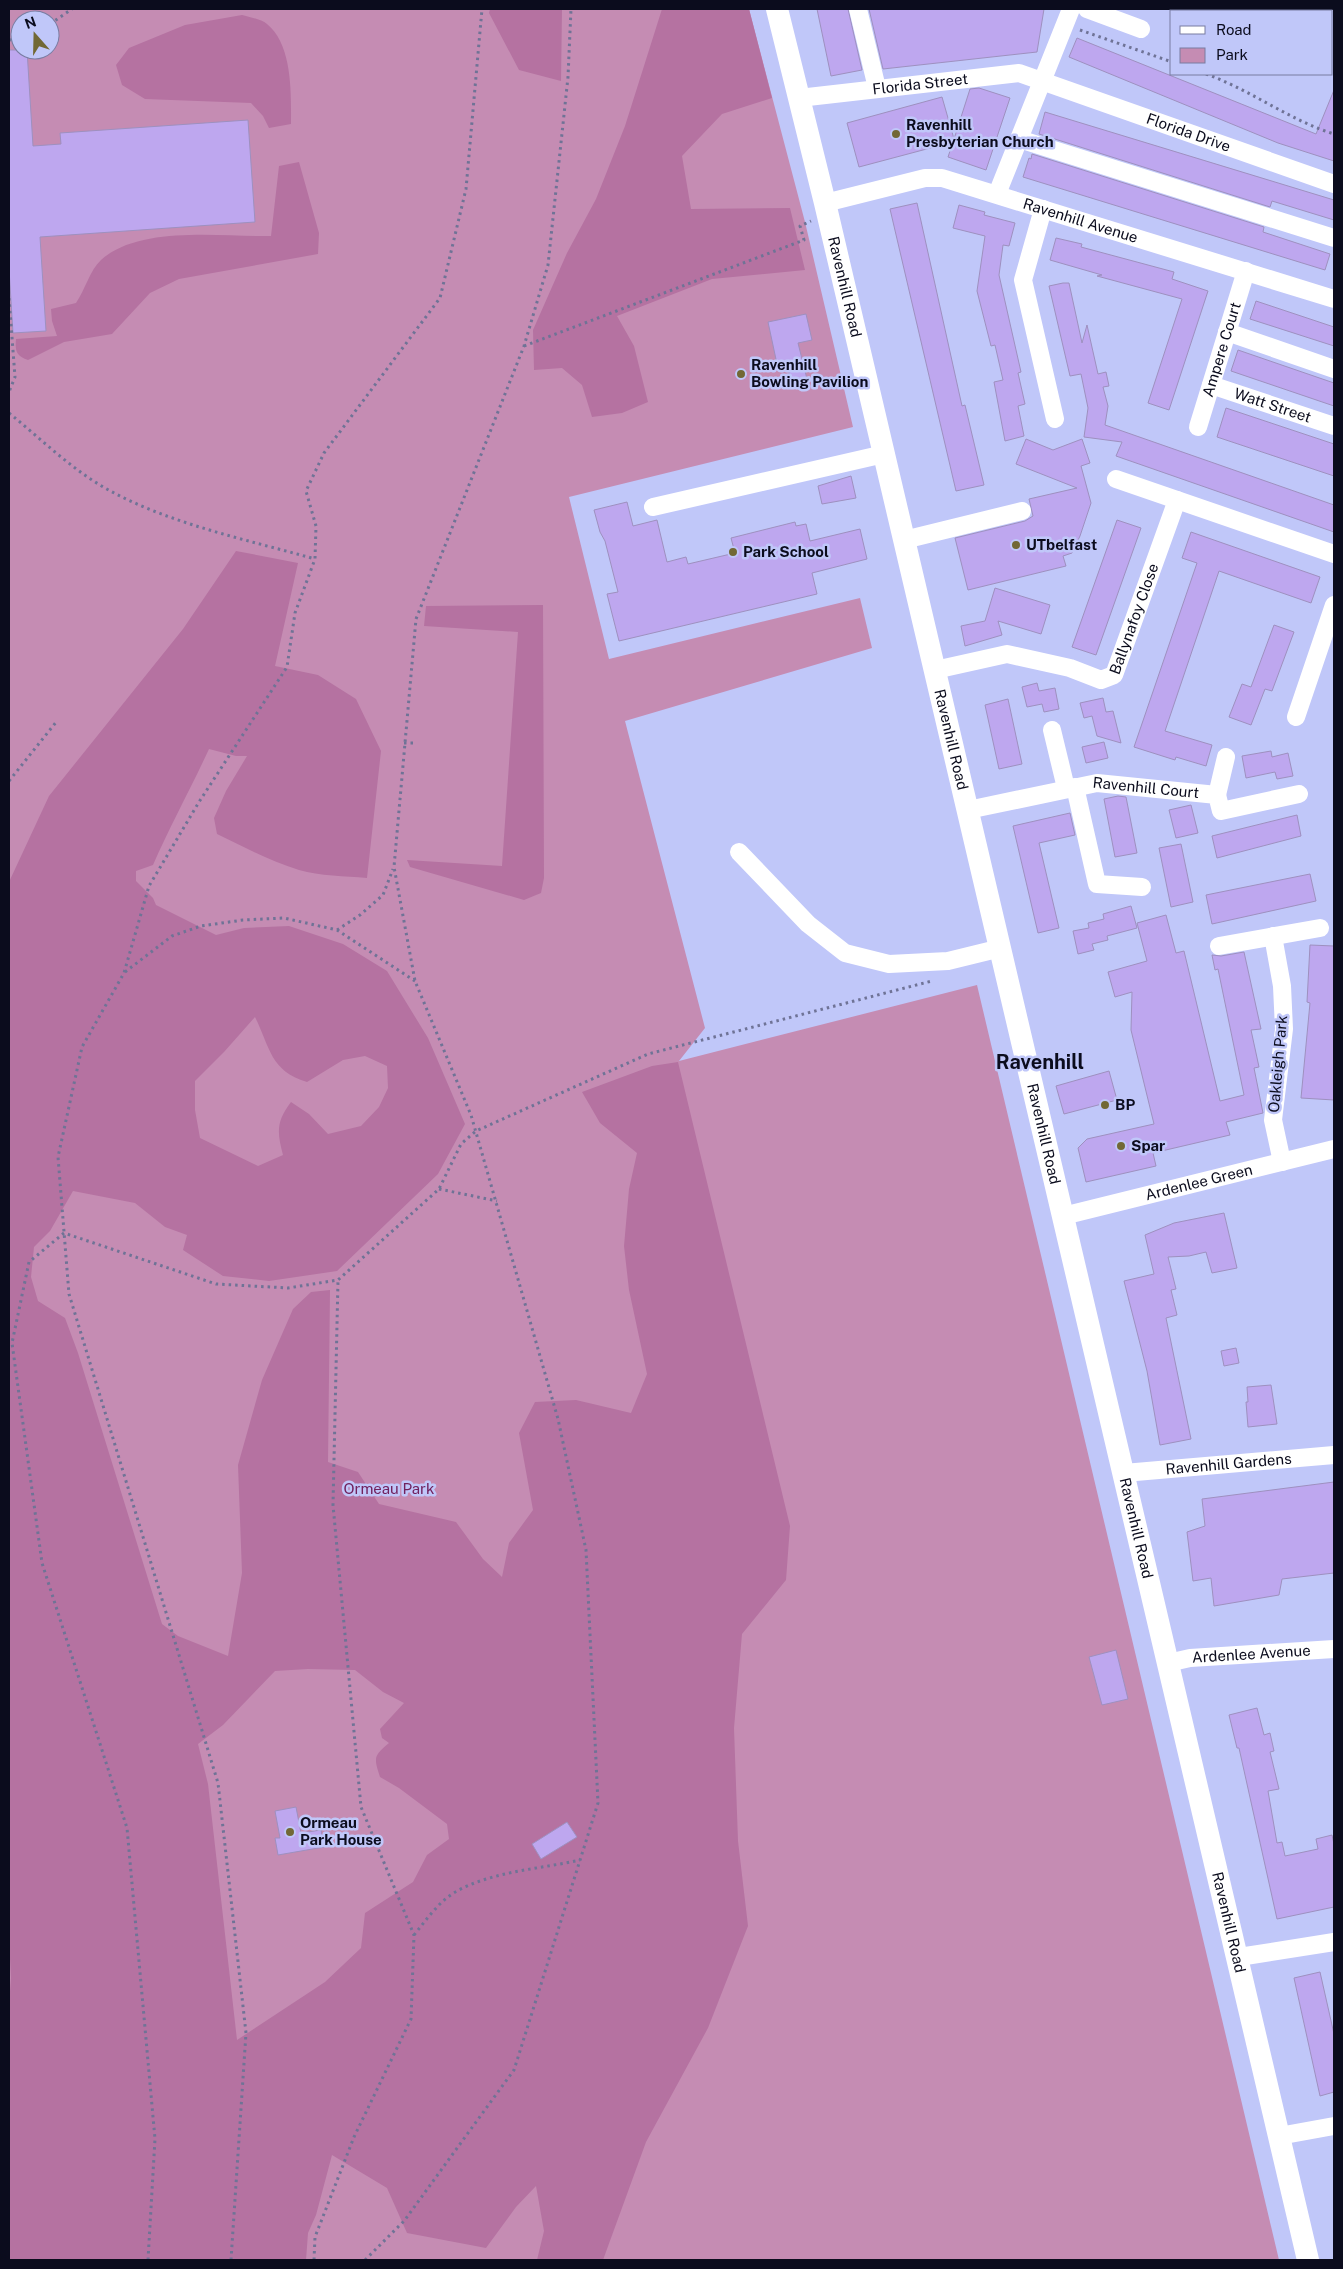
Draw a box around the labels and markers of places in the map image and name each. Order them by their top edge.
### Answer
place label: Ravenhill Presbyterian Church [906,116,1054,150]
marker: Ravenhill Presbyterian Church [890,128,902,140]
place label: Ravenhill Bowling Pavilion [751,356,868,390]
marker: Ravenhill Bowling Pavilion [735,368,747,380]
place label: UTbelfast [1026,536,1097,553]
marker: UTbelfast [1010,539,1022,551]
place label: Park School [743,543,829,560]
marker: Park School [727,546,739,558]
place label: BP [1115,1096,1135,1113]
marker: BP [1099,1099,1111,1111]
place label: Spar [1131,1137,1165,1154]
marker: Spar [1115,1140,1127,1152]
place label: Ormeau Park House [300,1814,382,1848]
marker: Ormeau Park House [284,1826,296,1838]

